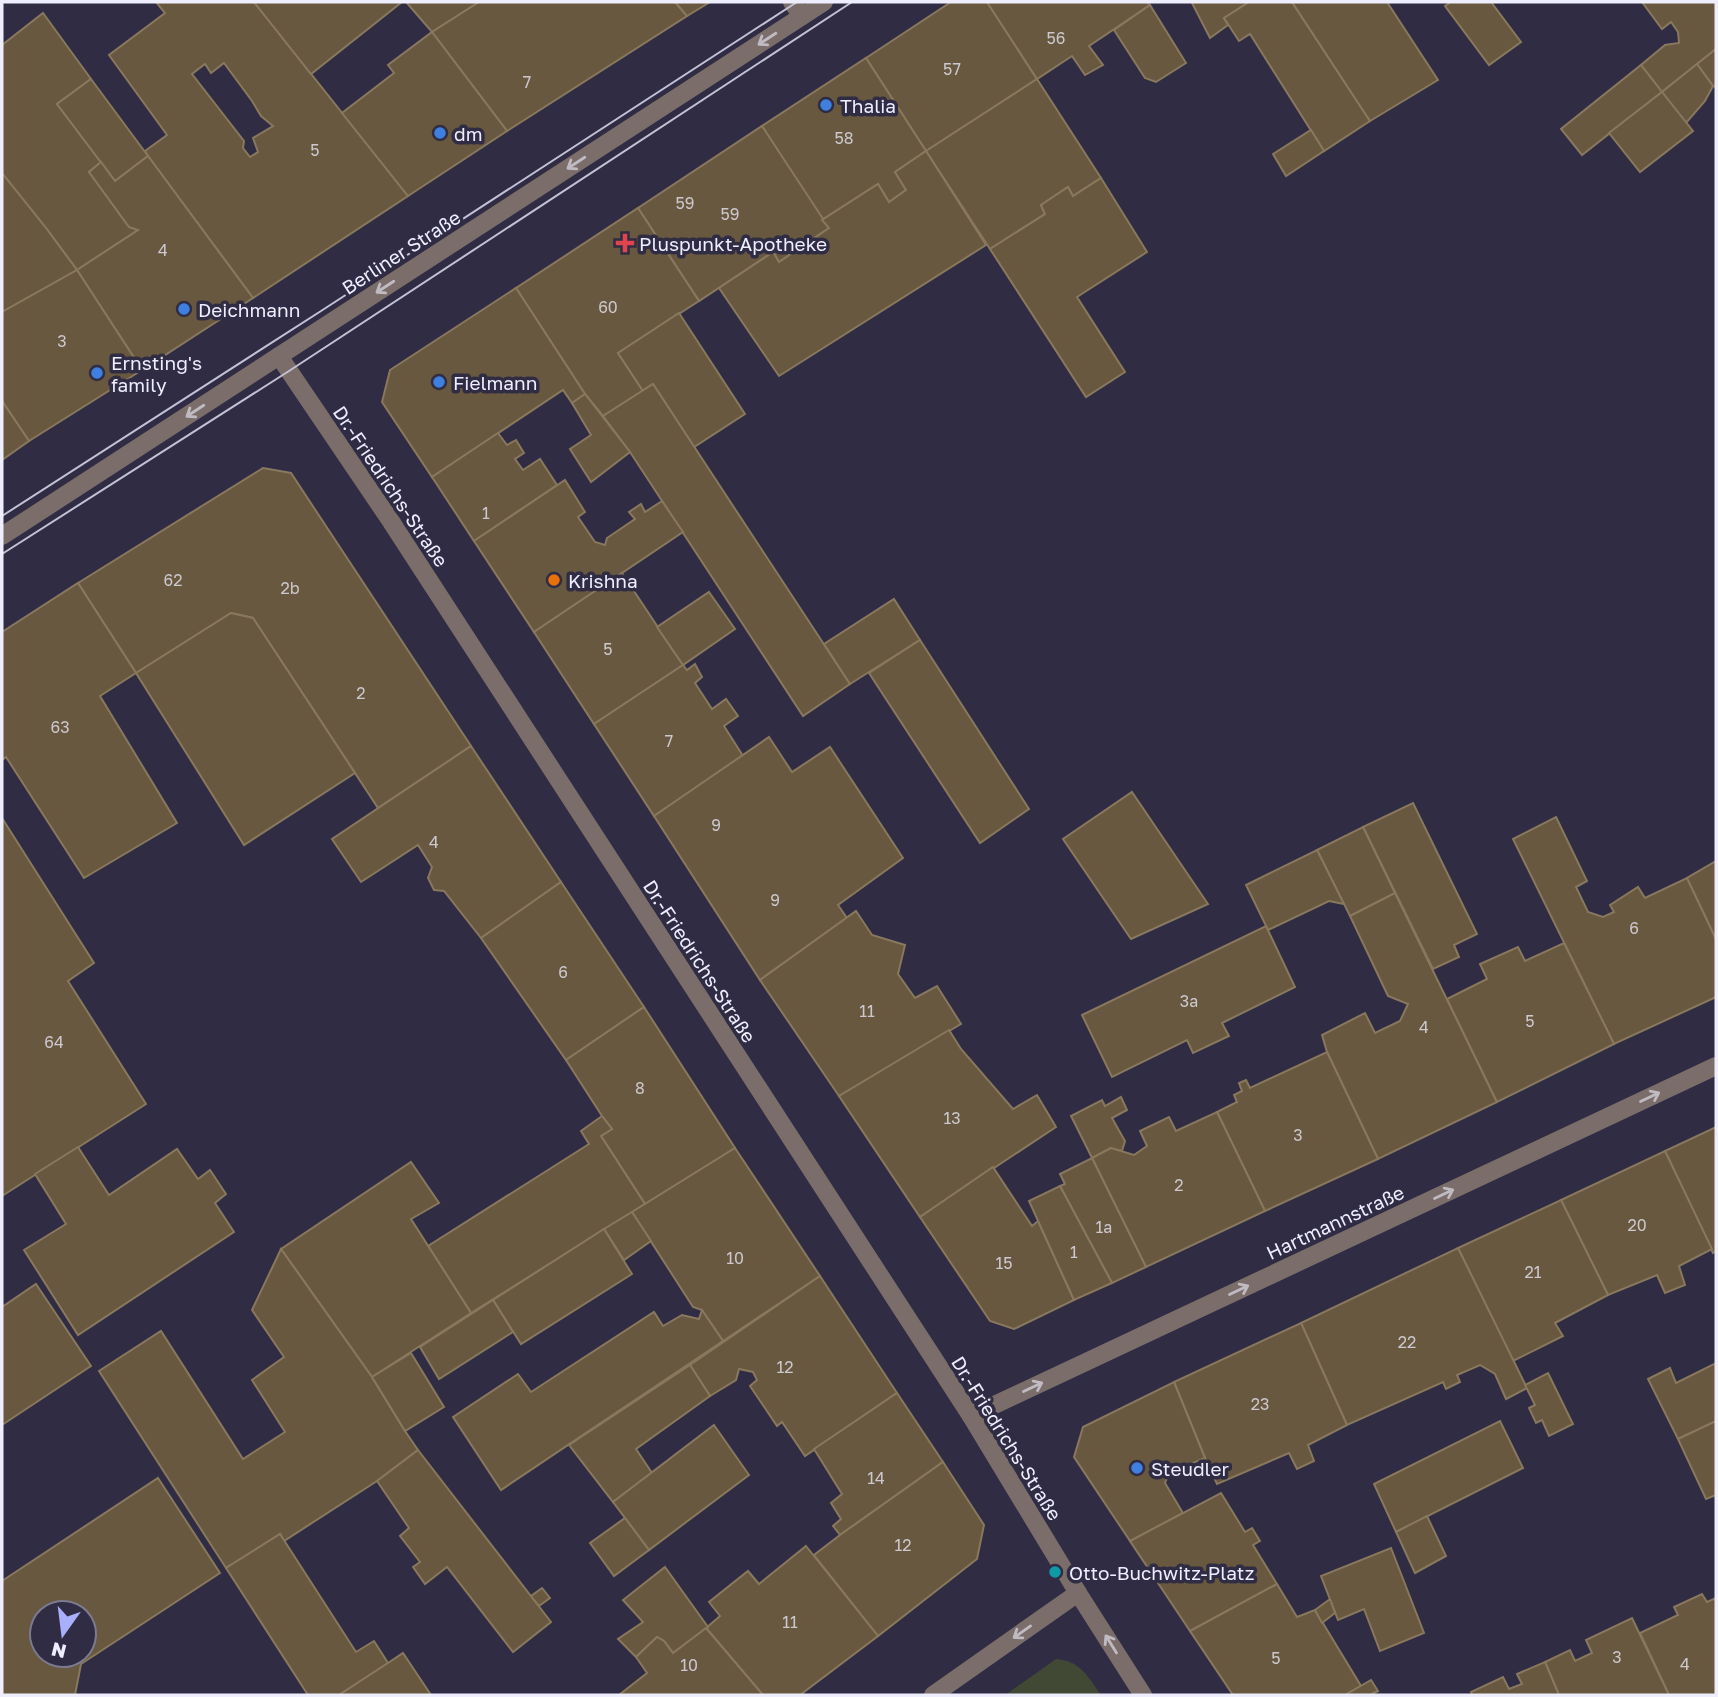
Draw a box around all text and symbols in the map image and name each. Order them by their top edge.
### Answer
house number: 56 [1047,28,1065,48]
one-way arrow [757,32,777,46]
house number: 57 [943,59,961,79]
house number: 7 [523,72,531,92]
place label: Thalia [840,94,896,117]
marker: Thalia [818,97,834,113]
place label: dm [454,122,483,145]
marker: dm [432,125,448,141]
house number: 58 [834,128,854,148]
house number: 5 [310,140,320,160]
one-way arrow [567,156,586,171]
house number: 59 [676,193,694,213]
house number: 59 [721,204,739,224]
street label: Berliner Straße [337,205,465,299]
place label: Pluspunkt-Apotheke [639,232,827,255]
marker: Pluspunkt-Apotheke [617,235,633,251]
house number: 4 [158,240,168,260]
one-way arrow [376,280,395,295]
house number: 60 [598,297,618,317]
place label: Deichmann [198,298,300,321]
marker: Deichmann [176,301,192,317]
house number: 3 [57,331,67,351]
place label: Ernsting's family [111,351,202,396]
marker: Ernsting's family [89,365,105,381]
place label: Fielmann [453,371,537,394]
marker: Fielmann [431,374,447,390]
street label: Dr.-Friedrichs-Straße [329,401,453,571]
one-way arrow [185,405,205,419]
house number: 1 [482,503,490,523]
place label: Krishna [568,569,638,592]
house number: 62 [164,570,182,590]
marker: Krishna [546,572,562,588]
house number: 2b [280,578,300,598]
house number: 5 [603,639,613,659]
house number: 2 [356,683,366,703]
house number: 63 [50,717,70,737]
house number: 7 [665,731,673,751]
house number: 9 [711,815,721,835]
house number: 4 [429,832,439,852]
street label: Dr.-Friedrichs-Straße [639,875,761,1047]
house number: 9 [770,890,780,910]
house number: 6 [1629,918,1639,938]
house number: 6 [558,962,568,982]
house number: 3a [1180,991,1198,1011]
house number: 11 [859,1001,875,1021]
house number: 5 [1525,1011,1535,1031]
house number: 4 [1419,1017,1429,1037]
house number: 64 [44,1032,64,1052]
house number: 8 [635,1078,645,1098]
one-way arrow [1639,1090,1660,1103]
house number: 13 [943,1108,961,1128]
house number: 3 [1293,1125,1303,1145]
house number: 2 [1174,1175,1184,1195]
street label: Hartmannstraße [1263,1180,1407,1264]
one-way arrow [1434,1186,1455,1199]
house number: 20 [1627,1215,1647,1235]
house number: 1a [1096,1217,1112,1237]
house number: 1 [1070,1242,1078,1262]
house number: 10 [726,1248,744,1268]
house number: 15 [995,1253,1013,1273]
house number: 21 [1524,1262,1542,1282]
one-way arrow [1228,1283,1249,1296]
house number: 22 [1398,1332,1416,1352]
street label: Dr.-Friedrichs-Straße [947,1352,1067,1524]
house number: 12 [776,1357,794,1377]
one-way arrow [1022,1380,1043,1393]
house number: 23 [1251,1394,1269,1414]
place label: Steudler [1151,1457,1229,1480]
marker: Steudler [1129,1460,1145,1476]
house number: 14 [867,1468,885,1488]
house number: 12 [894,1535,912,1555]
place label: Otto-Buchwitz-Platz [1069,1561,1255,1584]
marker: Otto-Buchwitz-Platz [1047,1564,1063,1580]
north arrow [28,1599,98,1669]
house number: 11 [782,1612,798,1632]
one-way arrow [1013,1625,1032,1639]
one-way arrow [1103,1635,1117,1655]
text: N [49,1638,69,1664]
house number: 3 [1612,1647,1622,1667]
house number: 5 [1271,1648,1281,1668]
house number: 4 [1680,1654,1690,1674]
house number: 10 [680,1655,698,1675]

